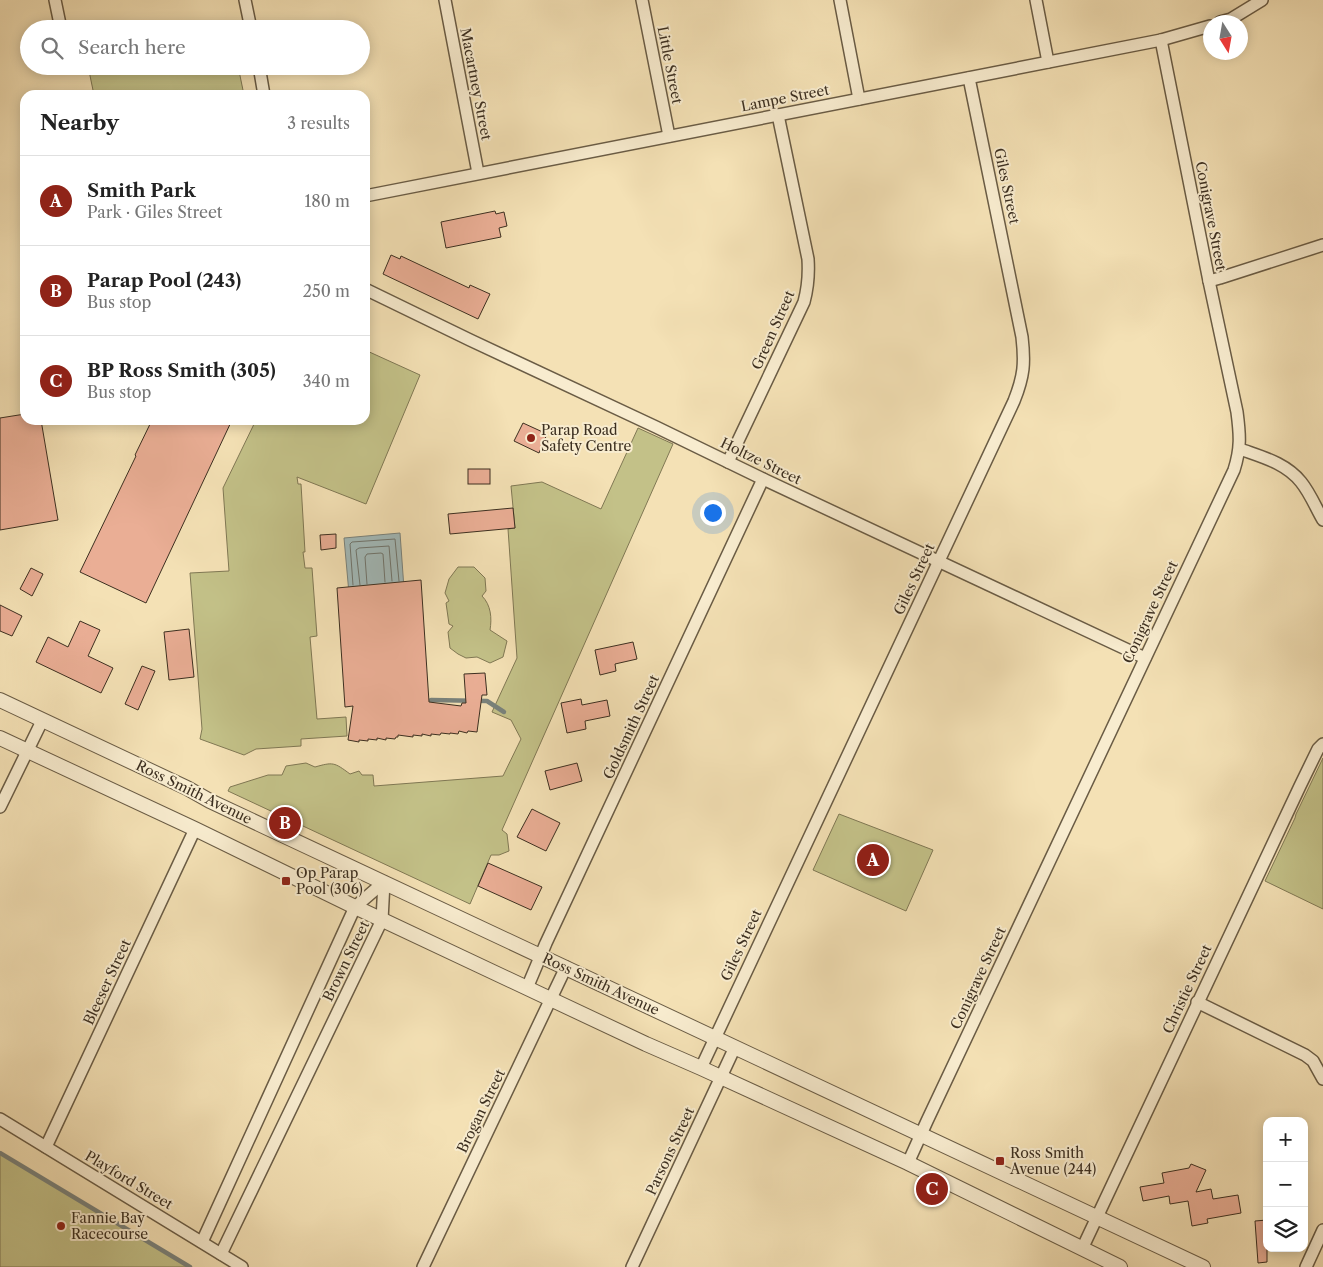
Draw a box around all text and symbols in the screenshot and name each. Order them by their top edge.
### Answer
north arrow [1203,15,1248,60]
search box [20,20,370,75]
street label: Little Street [654,25,686,105]
street label: Macartney Street [456,26,496,142]
icon: search [38,34,66,62]
text: Search here [78,36,186,59]
street label: Lampe Street [739,81,831,115]
text: Nearby [40,110,119,135]
text: 3 results [287,113,350,133]
street label: Giles Street [990,146,1024,226]
street label: Conigrave Street [1192,160,1230,272]
text: Smith Park [87,179,196,202]
text: A [50,191,62,211]
text: 180 m [304,191,350,211]
text: Park · Giles Street [87,202,223,222]
text: Parap Pool (243) [87,269,241,292]
text: B [50,281,62,301]
text: 250 m [303,281,350,301]
street label: Green Street [748,288,798,372]
text: Bus stop [87,292,151,312]
text: BP Ross Smith (305) [87,359,276,382]
text: C [50,371,62,391]
text: 340 m [303,371,350,391]
text: Bus stop [87,382,151,402]
place label: Parap Road Safety Centre [541,421,631,455]
marker: Parap Road Safety Centre [525,432,537,444]
street label: Holtze Street [718,434,804,488]
your location [700,500,726,526]
street label: Giles Street [890,540,938,618]
street label: Conigrave Street [1118,558,1182,666]
street label: Goldsmith Street [599,672,663,782]
street label: Ross Smith Avenue [133,756,255,828]
pin: B [269,804,301,842]
pin: A [857,841,889,879]
place label: Op Parap Pool (306) [296,864,363,898]
marker: Op Parap Pool (306) [280,875,292,887]
street label: Giles Street [717,906,765,984]
street label: Brown Street [319,918,373,1004]
street label: Conigrave Street [946,924,1010,1032]
street label: Bleeser Street [79,936,135,1028]
street label: Christie Street [1159,942,1216,1036]
street label: Ross Smith Avenue [540,949,662,1019]
street label: Brogan Street [453,1066,509,1156]
street label: Parsons Street [642,1104,698,1198]
map controls [1263,1117,1308,1252]
button: + [1263,1117,1308,1162]
place label: Ross Smith Avenue (244) [1009,1144,1096,1178]
street label: Playford Street [82,1147,176,1213]
marker: Ross Smith Avenue (244) [994,1155,1006,1167]
button: − [1263,1162,1308,1207]
pin: C [916,1170,948,1208]
button: layers [1263,1207,1308,1252]
place label: Fannie Bay Racecourse [71,1209,148,1243]
marker: Fannie Bay Racecourse [55,1220,67,1232]

